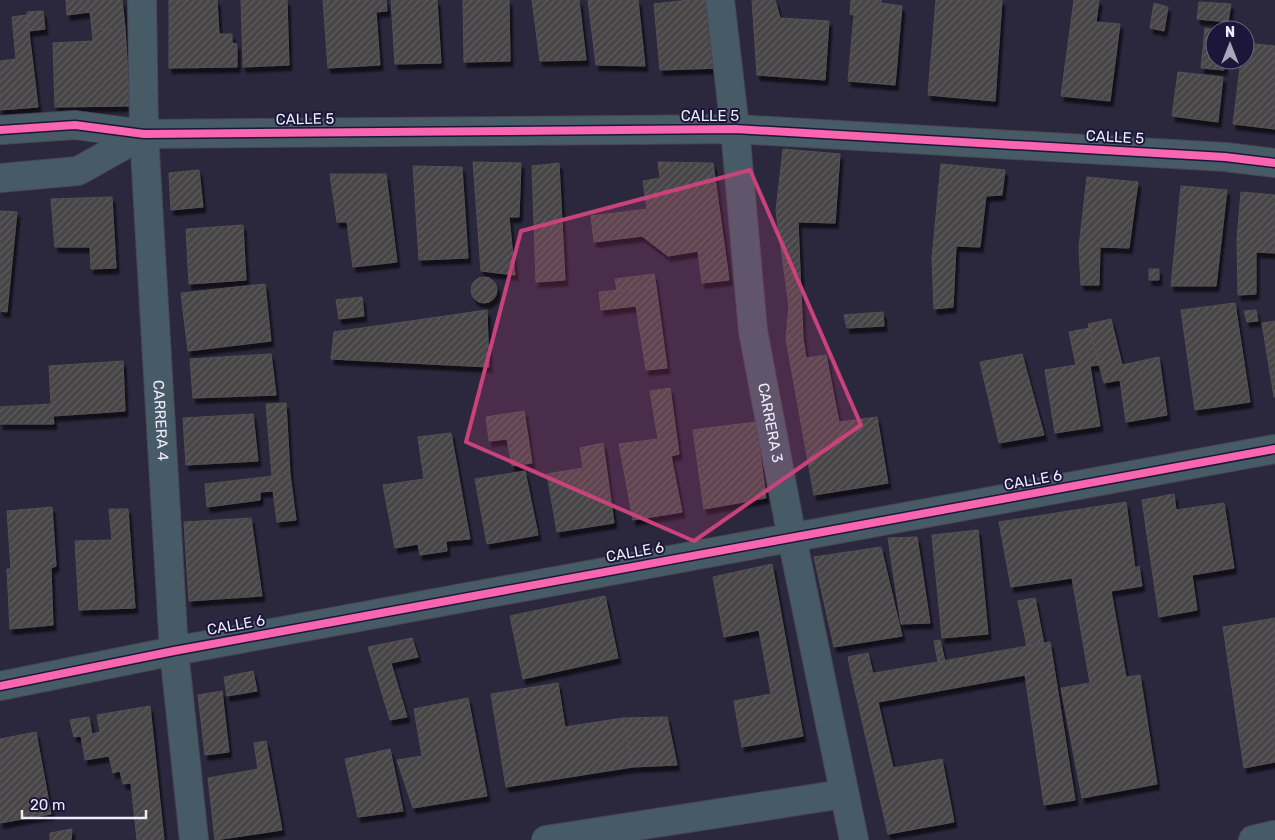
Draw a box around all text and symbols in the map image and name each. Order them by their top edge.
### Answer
north arrow [1205,20,1255,70]
text: N [1225,24,1235,41]
street label: CALLE 5 [681,107,739,125]
street label: CALLE 5 [276,109,334,129]
street label: CALLE 5 [1085,126,1145,148]
street label: CARRERA 4 [149,379,172,462]
street label: CARRERA 3 [754,381,787,464]
street label: CALLE 6 [1003,466,1063,494]
street label: CALLE 6 [605,538,665,566]
street label: CALLE 6 [206,611,266,639]
scale bar [22,788,146,820]
text: 20 m [30,796,65,814]

